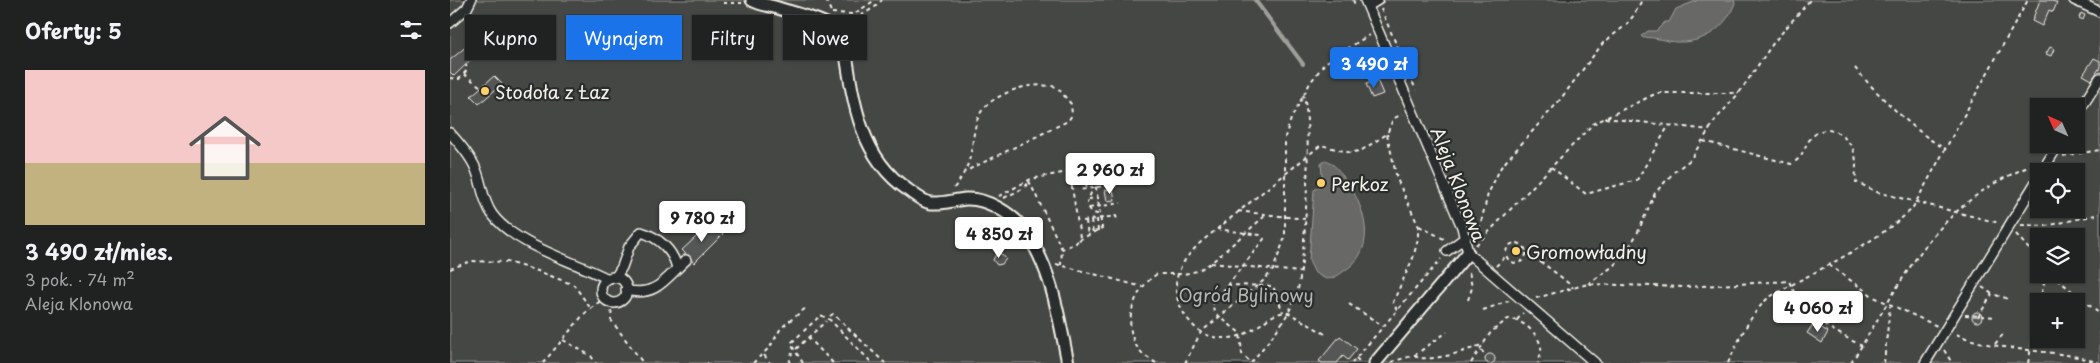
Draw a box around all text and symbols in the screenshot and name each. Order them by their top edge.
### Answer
text: Oferty: 5 [25,14,122,46]
chip: Kupno [465,15,556,60]
chip: Wynajem [566,15,682,60]
chip: Filtry [692,15,773,60]
chip: Nowe [783,15,867,60]
icon: filters [397,16,425,44]
pin: 3 490 zł [1322,46,1426,89]
text: 3 490 zł [1341,51,1407,75]
place label: Stodoła z Łaz [495,78,610,105]
marker: Stodoła z Łaz [479,85,491,97]
north arrow [2030,98,2085,152]
map controls [2030,98,2085,348]
icon: home [180,103,270,193]
street label: Aleja Klonowa [1425,123,1494,246]
pin: 2 960 zł [1058,152,1162,195]
text: 2 960 zł [1077,157,1143,181]
button: locate [2030,163,2085,218]
place label: Perkoz [1331,170,1389,197]
marker: Perkoz [1315,177,1327,189]
pin: 9 780 zł [650,200,754,243]
text: 9 780 zł [670,205,734,229]
pin: 4 850 zł [947,216,1051,259]
text: 4 850 zł [966,221,1032,245]
button: layers [2030,228,2085,283]
text: 3 490 zł/mies. [25,235,173,267]
place label: Gromowładny [1526,238,1647,265]
marker: Gromowładny [1510,245,1522,257]
text: 3 pok. · 74 m² [25,267,135,291]
park label: Ogród Bylinowy [1178,281,1314,308]
pin: 4 060 zł [1766,290,1870,333]
text: Aleja Klonowa [25,291,133,315]
button: + [2030,293,2085,348]
text: 4 060 zł [1784,295,1852,319]

